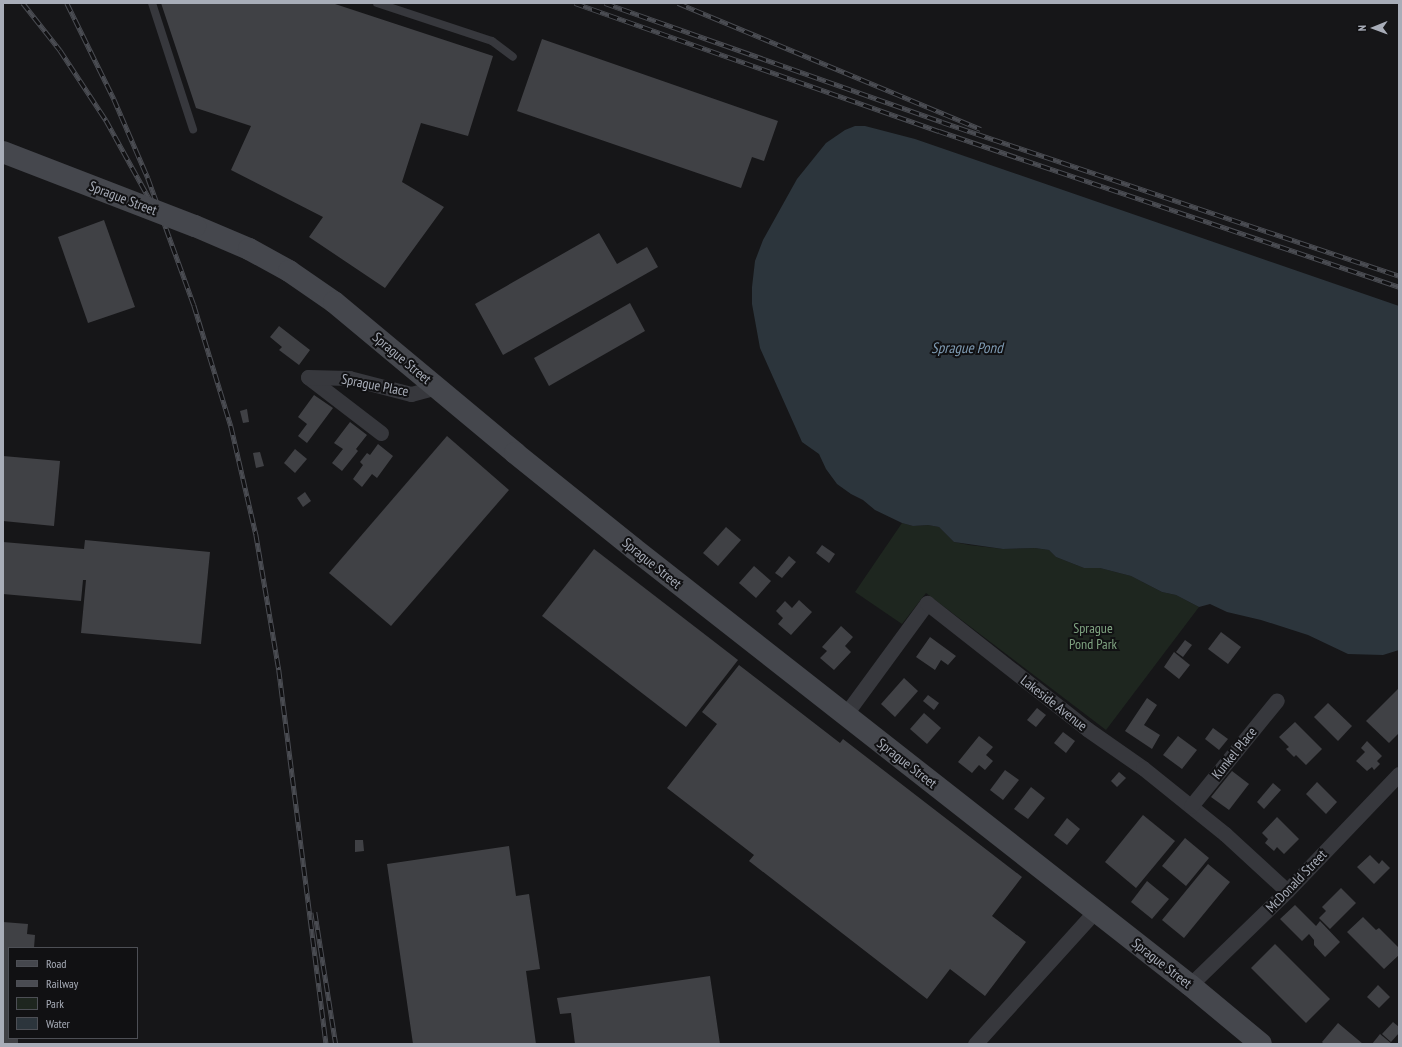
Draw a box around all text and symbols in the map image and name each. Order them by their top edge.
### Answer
north arrow [1354,8,1394,48]
text: N [1355,25,1369,31]
street label: Sprague Street [87,177,159,219]
street label: Sprague Street [369,329,435,387]
water label: Sprague Pond [931,339,1003,357]
street label: Sprague Place [340,370,410,400]
street label: Sprague Street [619,534,685,592]
park label: Sprague Pond Park [1069,620,1117,652]
street label: Lakeside Avenue [1017,672,1091,734]
street label: Kunkel Place [1208,724,1260,782]
street label: Sprague Street [874,734,940,792]
street label: McDonald Street [1262,846,1330,916]
street label: Sprague Street [1129,934,1195,992]
legend [8,947,138,1039]
text: Road [46,956,66,971]
text: Railway [46,976,78,991]
text: Park [46,996,64,1011]
text: Water [46,1016,70,1031]

